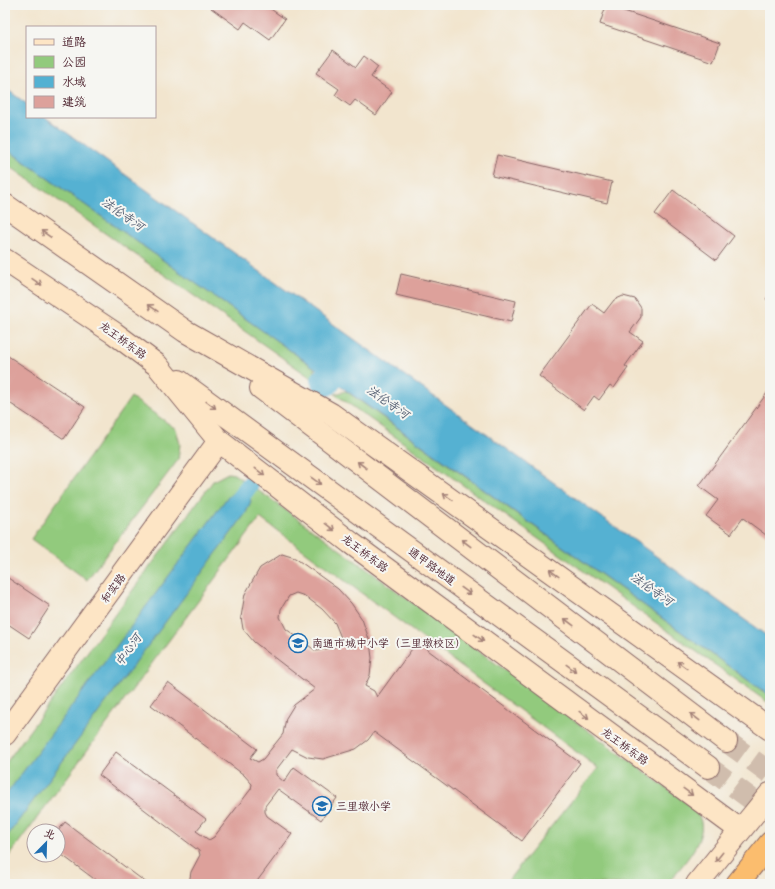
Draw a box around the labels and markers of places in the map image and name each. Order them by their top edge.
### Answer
school or university icon: 南通市城中小学（三里墩校区） [287,632,309,654]
place label: 南通市城中小学（三里墩校区） [312,635,466,650]
school or university icon: 三里墩小学 [311,795,333,817]
place label: 三里墩小学 [336,798,391,813]

